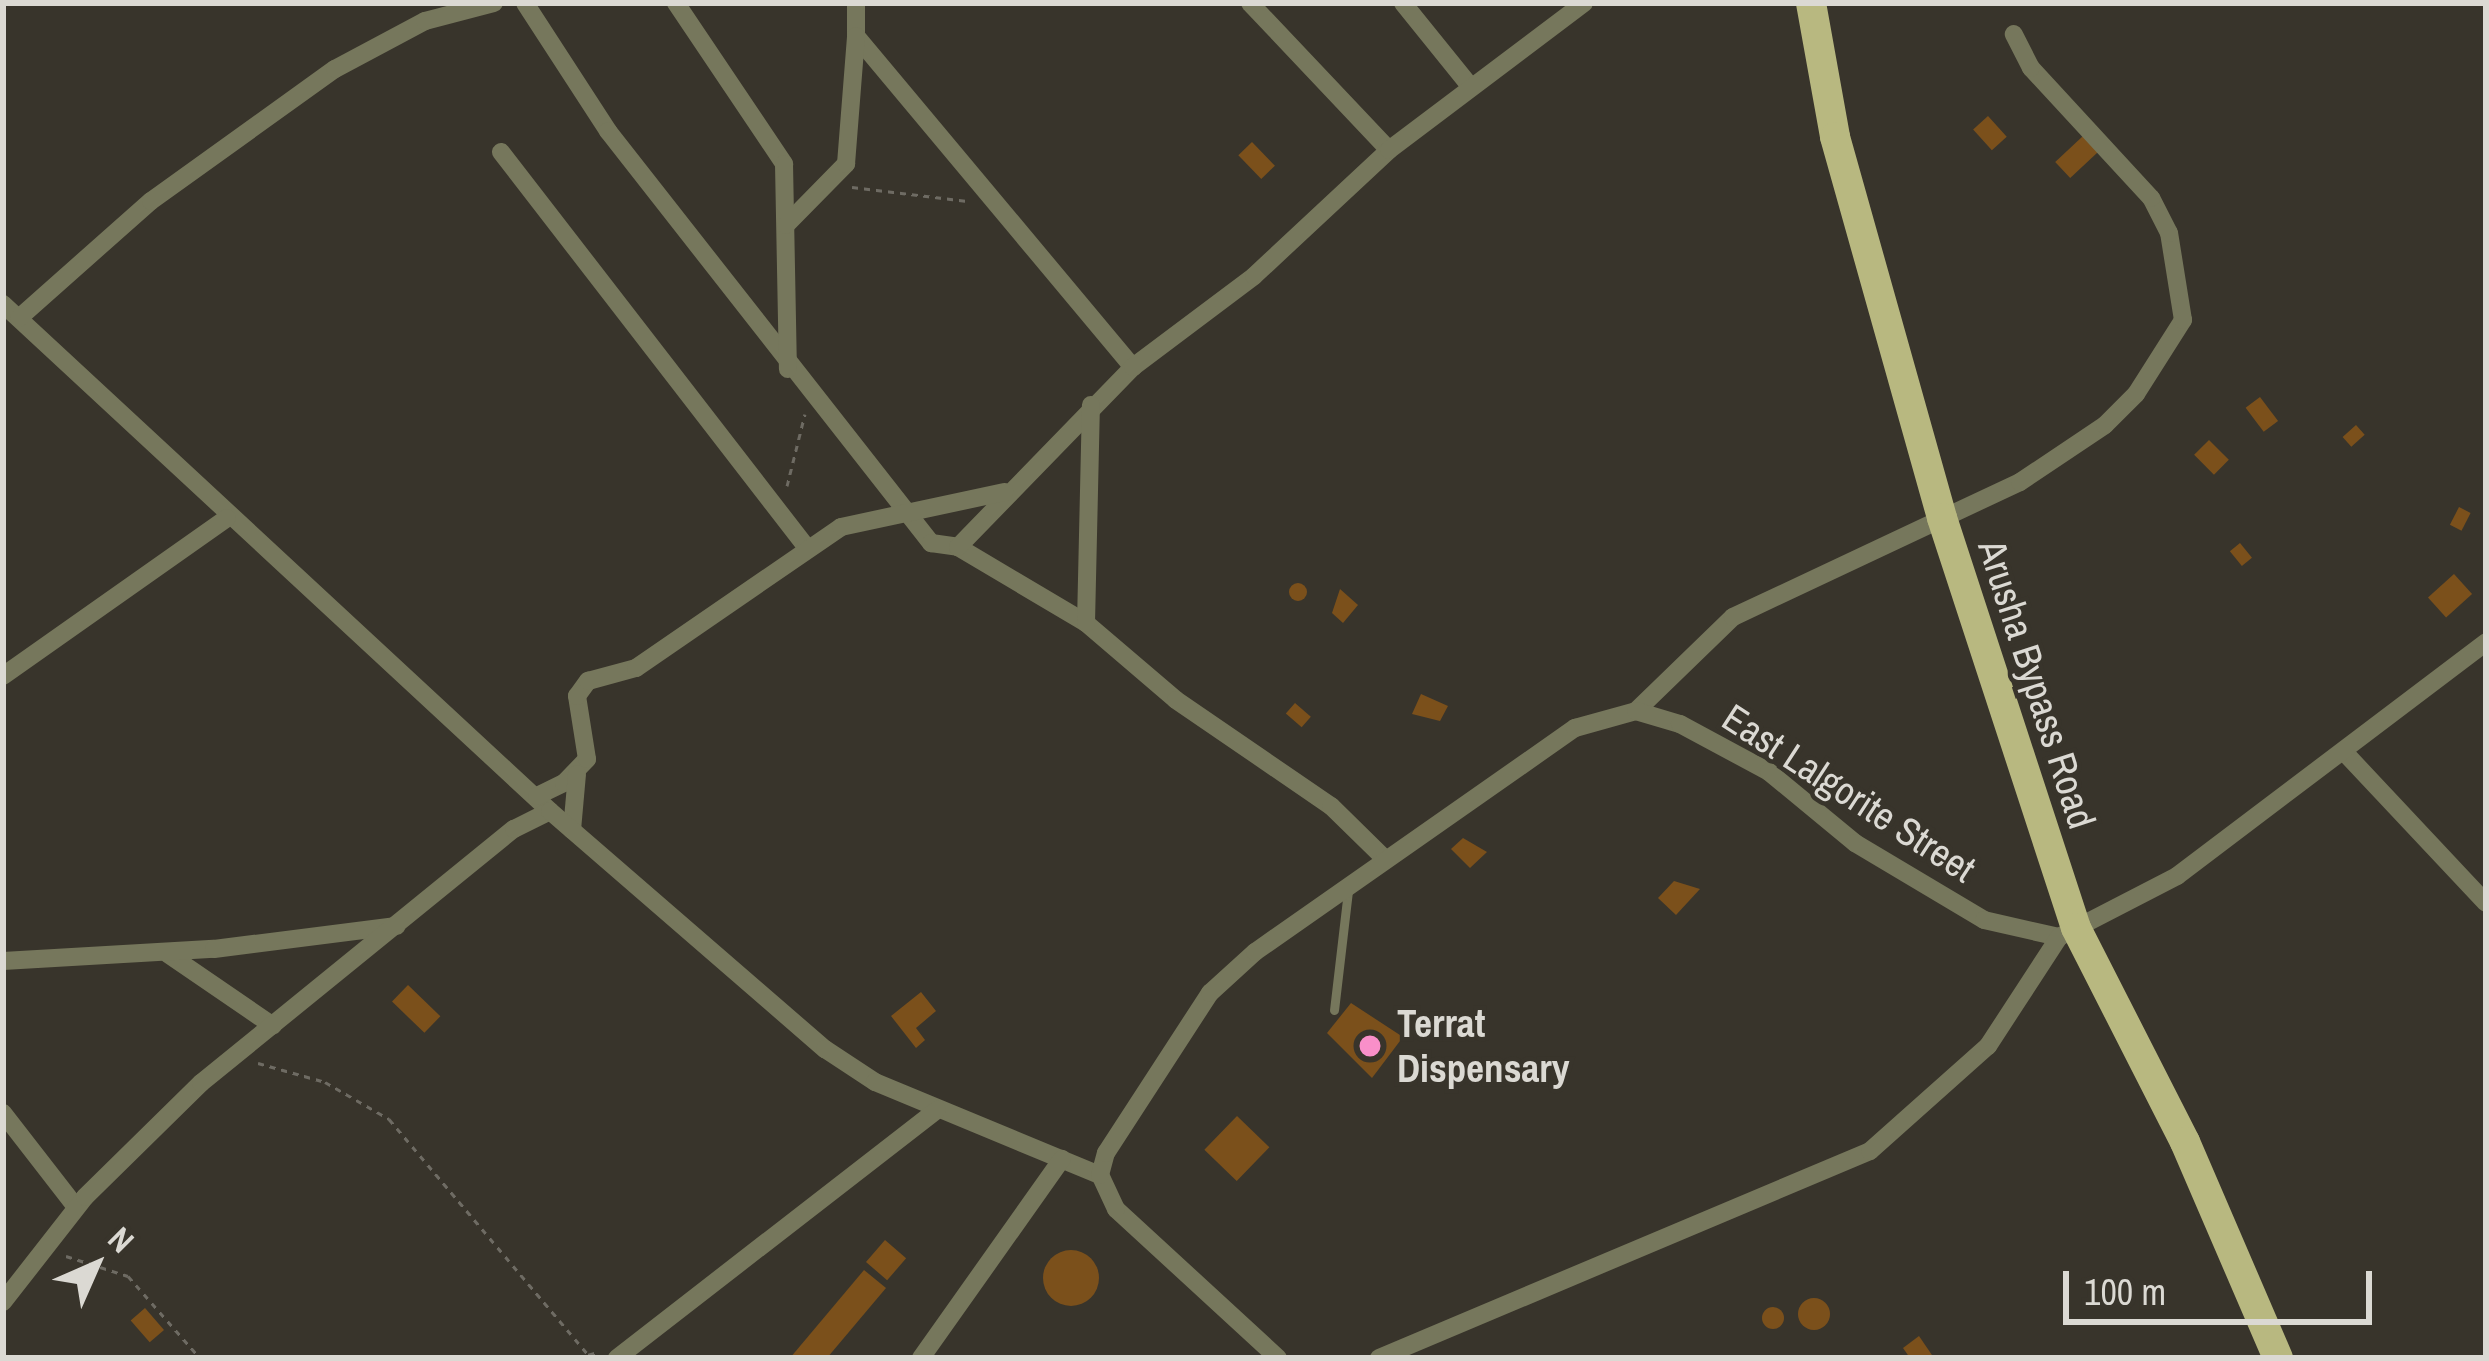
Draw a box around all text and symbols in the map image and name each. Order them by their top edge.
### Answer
street label: Arusha Bypass Road [1968,534,2106,834]
street label: East Lalgorite Street [1714,694,1984,892]
place label: Terrat Dispensary [1397,1001,1569,1092]
marker: Terrat Dispensary [1354,1030,1386,1062]
north arrow [36,1205,156,1325]
text: N [99,1217,144,1262]
scale bar [2069,1247,2378,1321]
text: 100 m [2084,1268,2166,1316]

